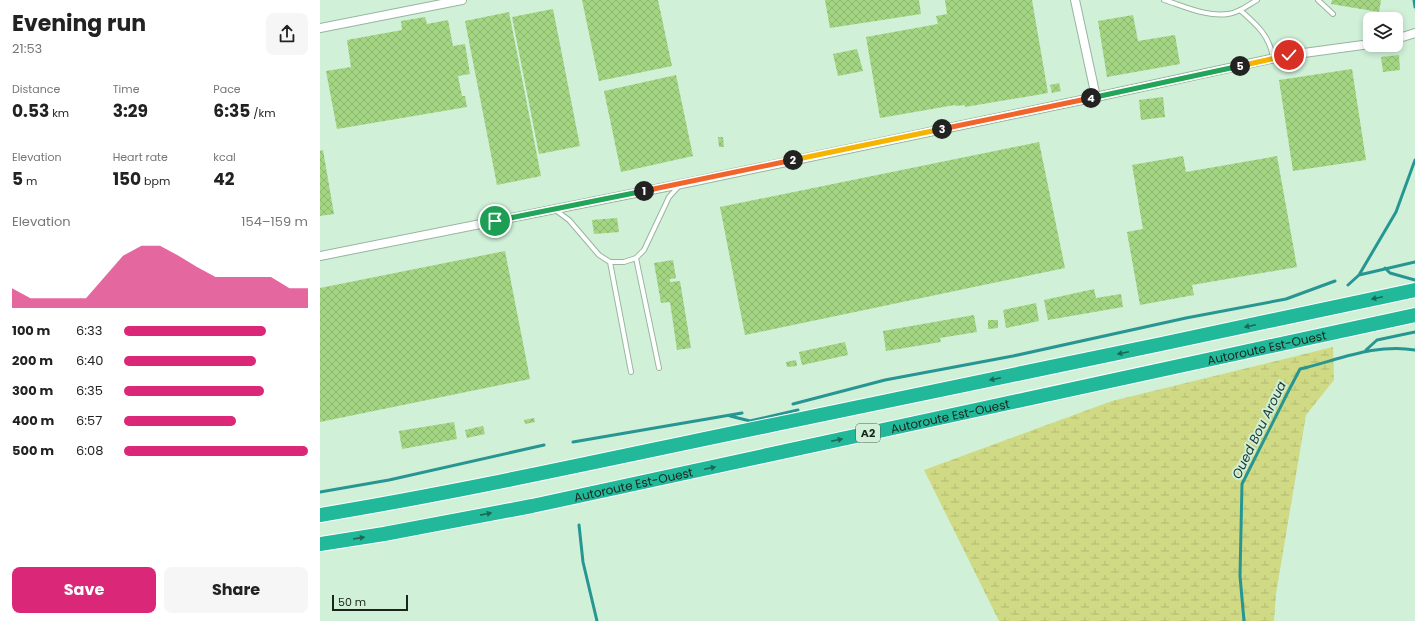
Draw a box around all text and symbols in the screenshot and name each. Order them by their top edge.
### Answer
text: Evening run [12,8,146,39]
map controls [1363,12,1403,52]
button: layers [1363,12,1403,52]
button: share [266,13,308,55]
pin [1272,38,1306,72]
text: 21:53 [12,39,42,58]
icon: check [1278,44,1300,66]
pin: 5 [1230,56,1250,76]
text: 5 [1236,58,1244,74]
text: Distance [12,81,60,97]
text: Time [113,81,139,97]
text: Pace [213,81,241,97]
pin: 4 [1081,88,1101,108]
text: 4 [1087,90,1095,106]
text: 0.53 [12,99,49,123]
text: 3:29 [113,99,148,123]
text: 6:35 [213,99,250,123]
text: km [49,105,69,121]
text: /km [250,105,276,121]
pin: 3 [932,119,952,139]
text: 3 [939,121,945,137]
text: Elevation [12,149,62,165]
text: Heart rate [113,149,168,165]
text: kcal [213,149,236,165]
pin: 2 [783,150,803,170]
text: 2 [790,152,796,168]
text: 5 [12,167,23,191]
text: 150 [113,167,141,191]
text: 42 [213,167,235,191]
text: m [23,173,37,189]
text: bpm [141,173,170,189]
pin: 1 [634,181,654,201]
text: 1 [642,183,646,199]
pin [478,204,512,238]
icon: arrive [484,210,506,232]
text: Elevation [12,212,71,231]
text: 154–159 m [241,212,308,231]
one-way arrow [1371,296,1383,302]
text: 100 m [12,321,50,340]
text: 6:33 [76,321,102,340]
one-way arrow [1244,323,1256,329]
street label: Autoroute Est-Ouest [1205,326,1328,368]
one-way arrow [1117,350,1129,356]
text: 200 m [12,351,53,370]
text: 6:40 [76,351,103,370]
one-way arrow [989,377,1002,383]
water label: Oued Bou Aroua [1227,378,1291,482]
text: 300 m [12,381,53,400]
text: 6:35 [76,381,103,400]
street label: Autoroute Est-Ouest [889,394,1011,437]
text: 400 m [12,411,54,430]
text: 6:57 [76,411,102,430]
road number: A2 [856,424,880,442]
one-way arrow [830,437,843,443]
text: 500 m [12,441,54,460]
text: 6:08 [76,441,103,460]
street label: Autoroute Est-Ouest [572,463,694,505]
one-way arrow [703,464,716,470]
one-way arrow [480,511,493,517]
one-way arrow [352,535,365,541]
button: Save [12,567,156,613]
button: Share [164,567,308,613]
scale bar [332,593,408,612]
text: 50 m [338,594,366,610]

